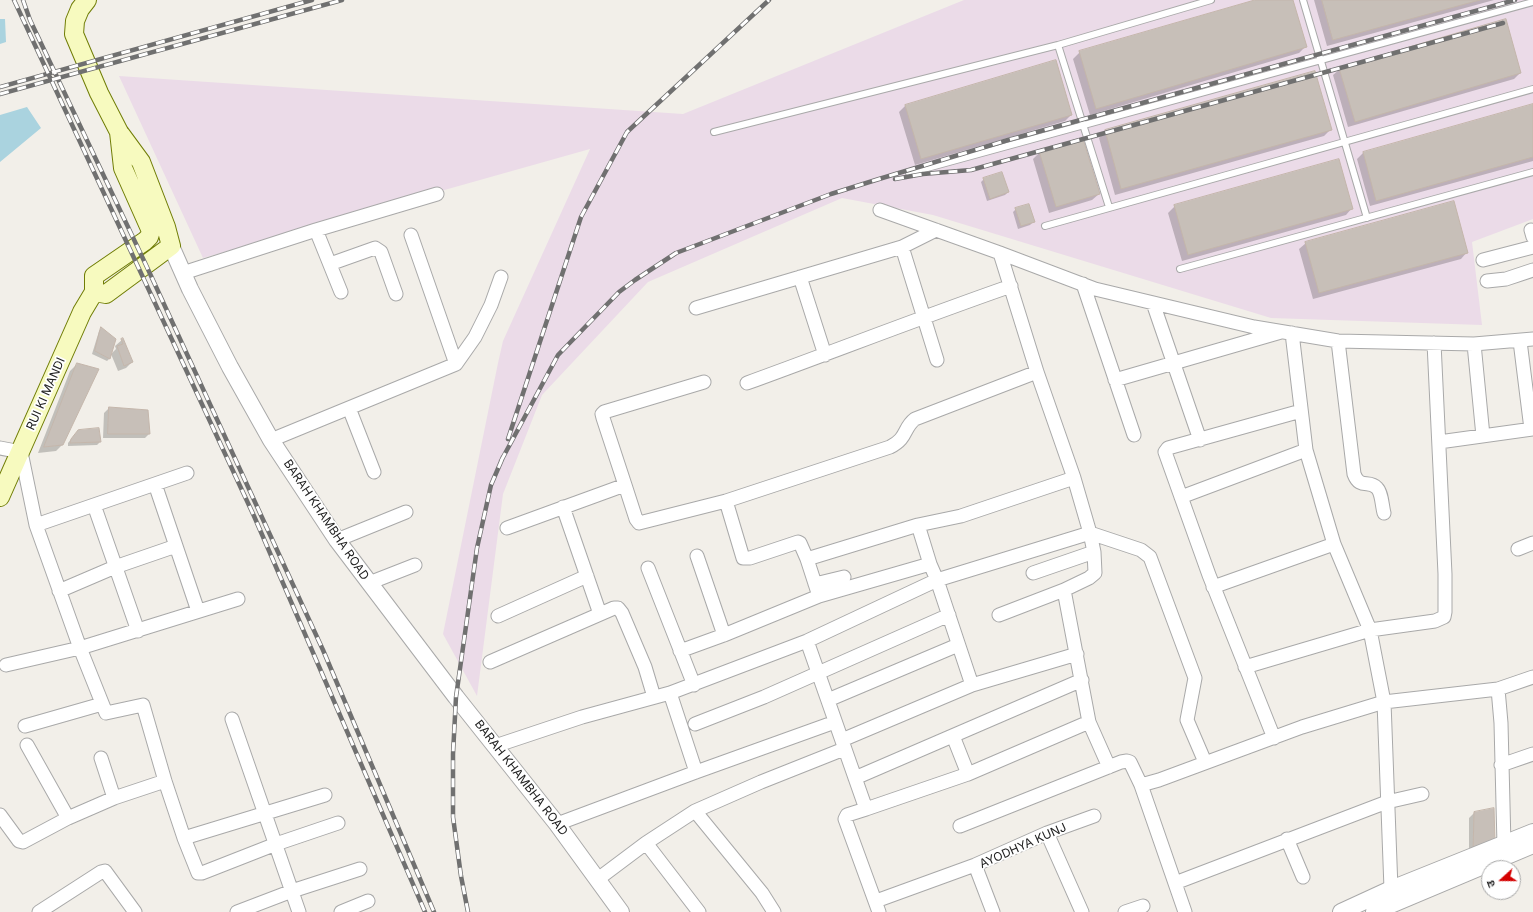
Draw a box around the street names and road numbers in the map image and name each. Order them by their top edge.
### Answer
street label: RUI KI MANDI [24,355,68,433]
street label: BARAH KHAMBHA ROAD [280,457,372,583]
street label: BARAH KHAMBHA ROAD [471,717,571,839]
street label: AYODHYA KUNJ [977,820,1069,872]

